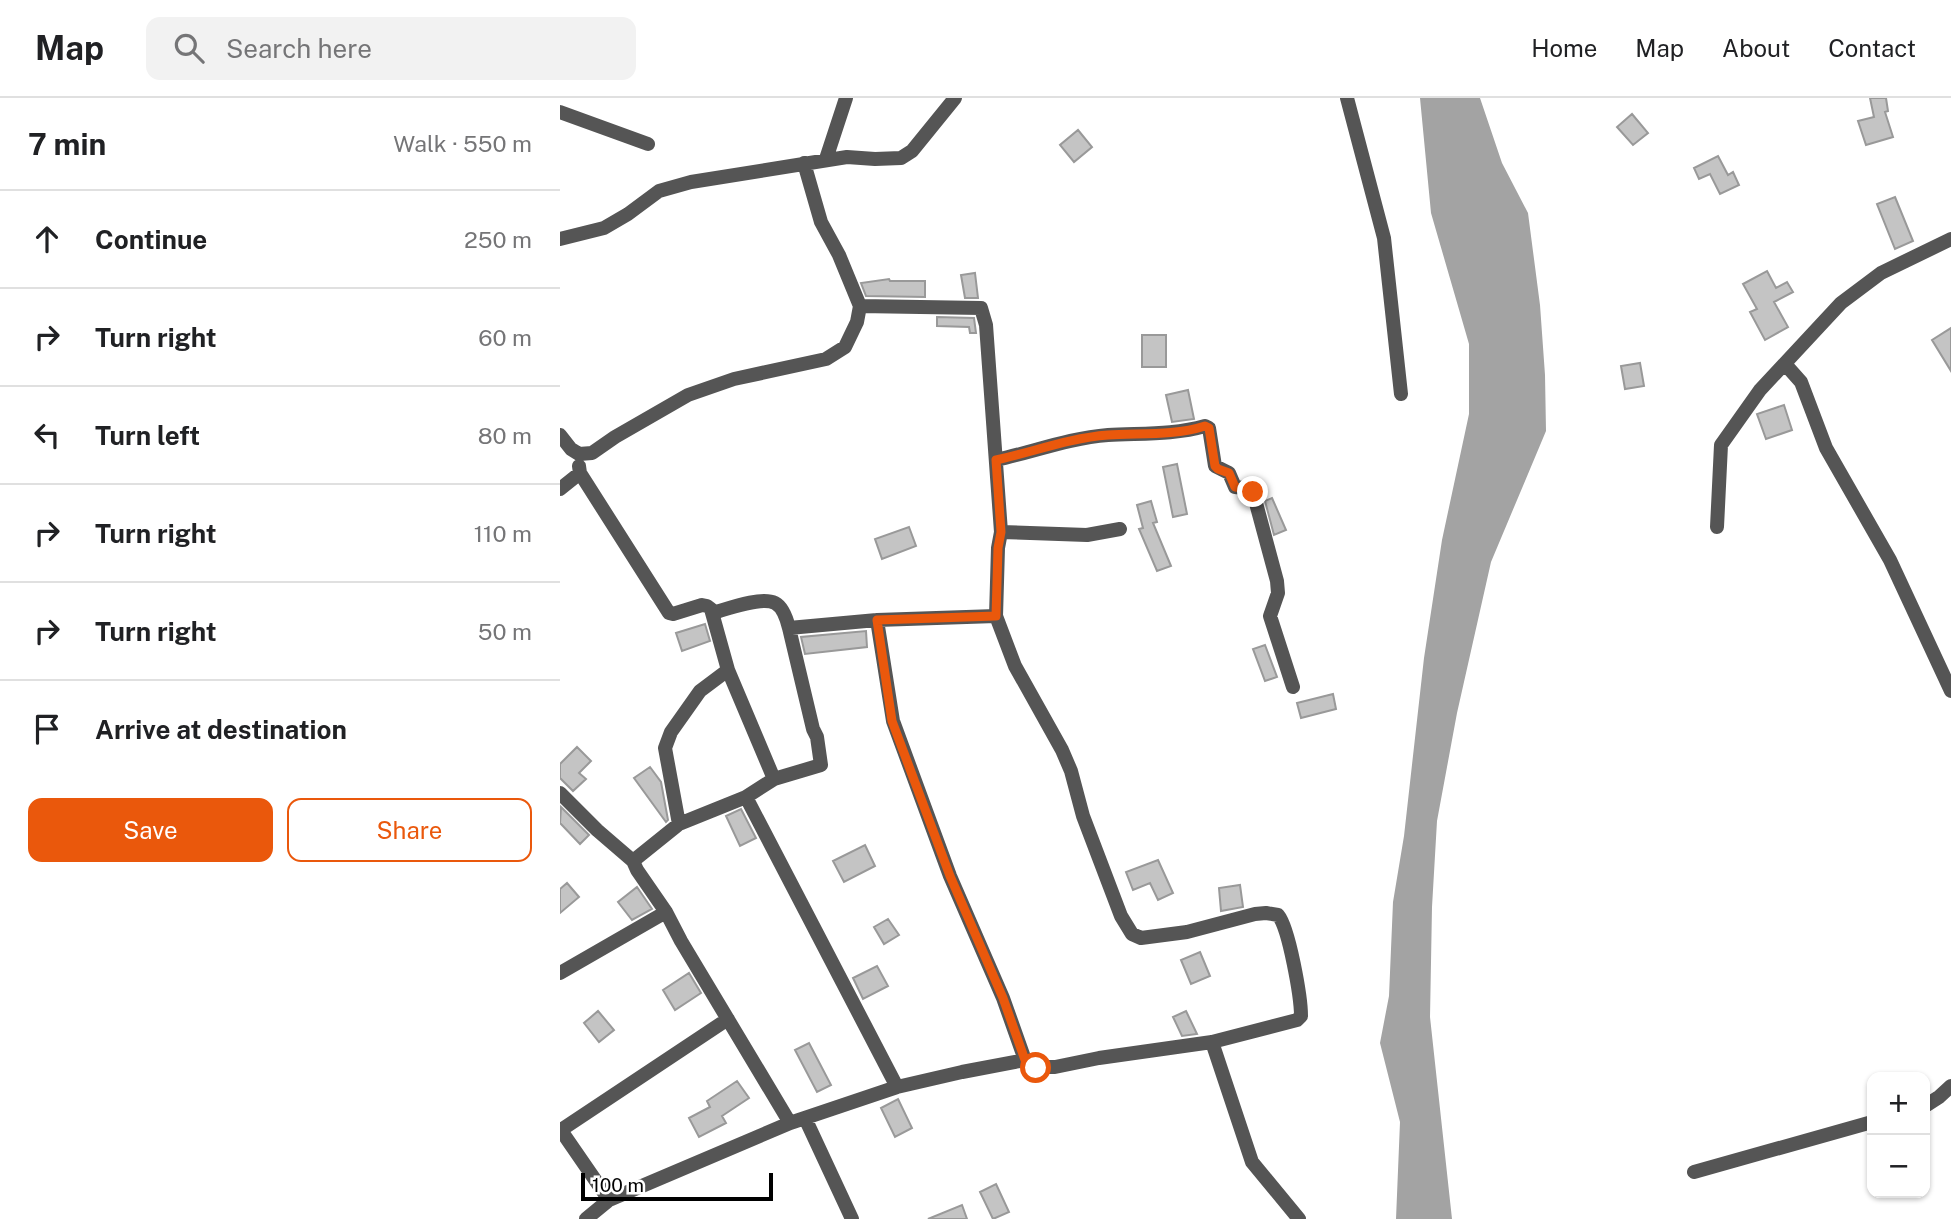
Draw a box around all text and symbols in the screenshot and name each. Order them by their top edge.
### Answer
search box [146,17,636,80]
text: Map [35,29,104,67]
icon: search [170,29,208,67]
text: Search here [226,33,372,64]
text: Home [1531,34,1597,62]
text: Map [1635,34,1684,62]
text: About [1722,34,1790,62]
text: Contact [1828,34,1916,62]
text: 7 min [28,126,106,162]
text: Walk · 550 m [393,130,532,157]
icon: ahead [28,220,66,258]
text: Continue [95,224,207,255]
text: 250 m [464,226,532,253]
icon: right [28,318,66,356]
text: Turn right [95,322,217,353]
text: 60 m [478,324,532,351]
icon: left [28,416,66,454]
text: Turn left [95,420,200,451]
text: 80 m [478,422,532,449]
route end [1237,476,1268,507]
icon: right [28,514,66,552]
text: Turn right [95,518,217,549]
text: 110 m [474,520,532,547]
icon: right [28,612,66,650]
text: Turn right [95,616,217,647]
text: 50 m [478,618,532,645]
icon: arrive [28,710,66,748]
text: Arrive at destination [95,714,347,745]
button: Save [28,798,273,862]
button: Share [287,798,532,862]
route start [1020,1052,1051,1083]
map controls [1867,1072,1930,1198]
button: + [1867,1072,1930,1135]
button: − [1867,1135,1930,1198]
scale bar [581,1170,774,1202]
text: 100 m [592,1174,644,1196]

